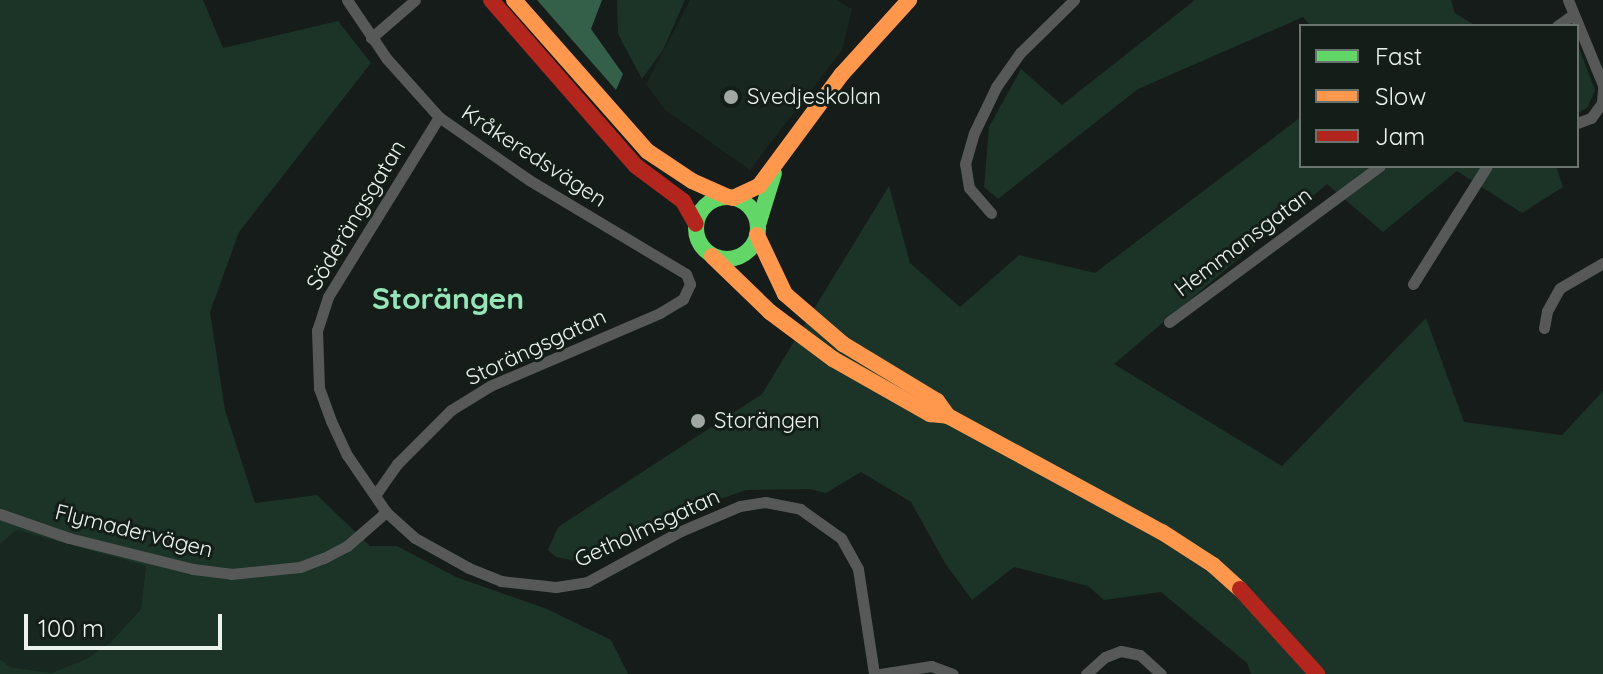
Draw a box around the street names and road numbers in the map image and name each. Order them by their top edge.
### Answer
street label: Kråkeredsvägen [457,99,611,213]
street label: Söderängsgatan [301,135,411,295]
street label: Hemmansgatan [1169,182,1317,302]
street label: Storängsgatan [462,303,610,391]
street label: Getholmsgatan [570,483,724,573]
street label: Flymadervägen [52,499,216,563]

